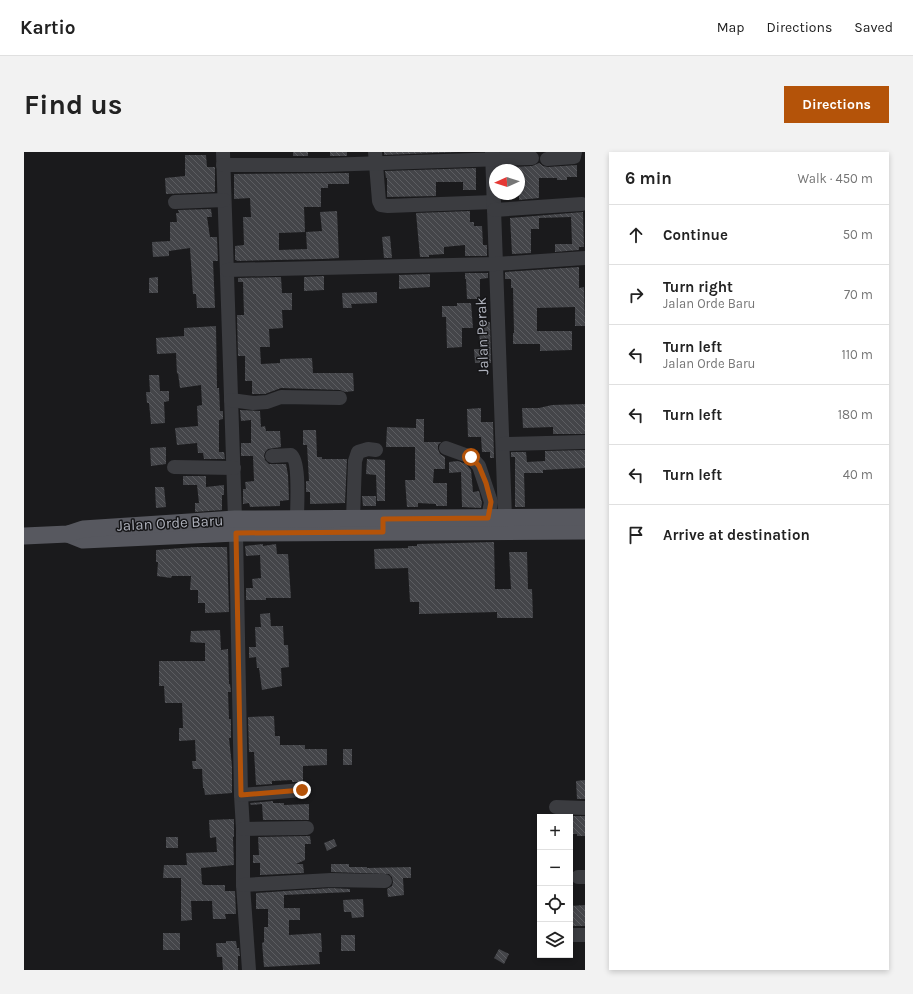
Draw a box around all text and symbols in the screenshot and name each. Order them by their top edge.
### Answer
text: Kartio [20,17,75,39]
text: Map [717,19,745,36]
text: Directions [767,19,832,36]
text: Saved [854,19,893,36]
button: Directions [784,86,889,123]
text: Find us [24,88,123,121]
north arrow [489,164,525,200]
text: 6 min [625,168,672,188]
text: Walk · 450 m [798,171,873,186]
icon: ahead [625,224,647,246]
text: Continue [663,226,728,244]
text: 50 m [843,227,873,242]
text: Turn right [663,278,733,296]
icon: right [625,284,647,306]
text: 70 m [844,287,873,302]
text: Jalan Orde Baru [663,296,756,311]
street label: Jalan Perak [472,297,492,375]
text: Turn left [663,338,722,356]
icon: left [625,344,647,366]
text: 110 m [841,347,873,362]
text: Jalan Orde Baru [663,356,756,371]
icon: left [625,404,647,426]
text: Turn left [663,406,722,424]
text: 180 m [838,407,873,422]
route start [462,448,480,466]
icon: left [625,464,647,486]
text: Turn left [663,466,722,484]
text: 40 m [843,467,873,482]
street label: Jalan Orde Baru [116,511,224,535]
icon: arrive [625,524,647,546]
text: Arrive at destination [663,526,810,544]
route end [293,781,311,799]
map controls [537,814,573,958]
button: + [537,814,573,850]
button: − [537,850,573,886]
button: locate [537,886,573,922]
button: layers [537,922,573,958]

